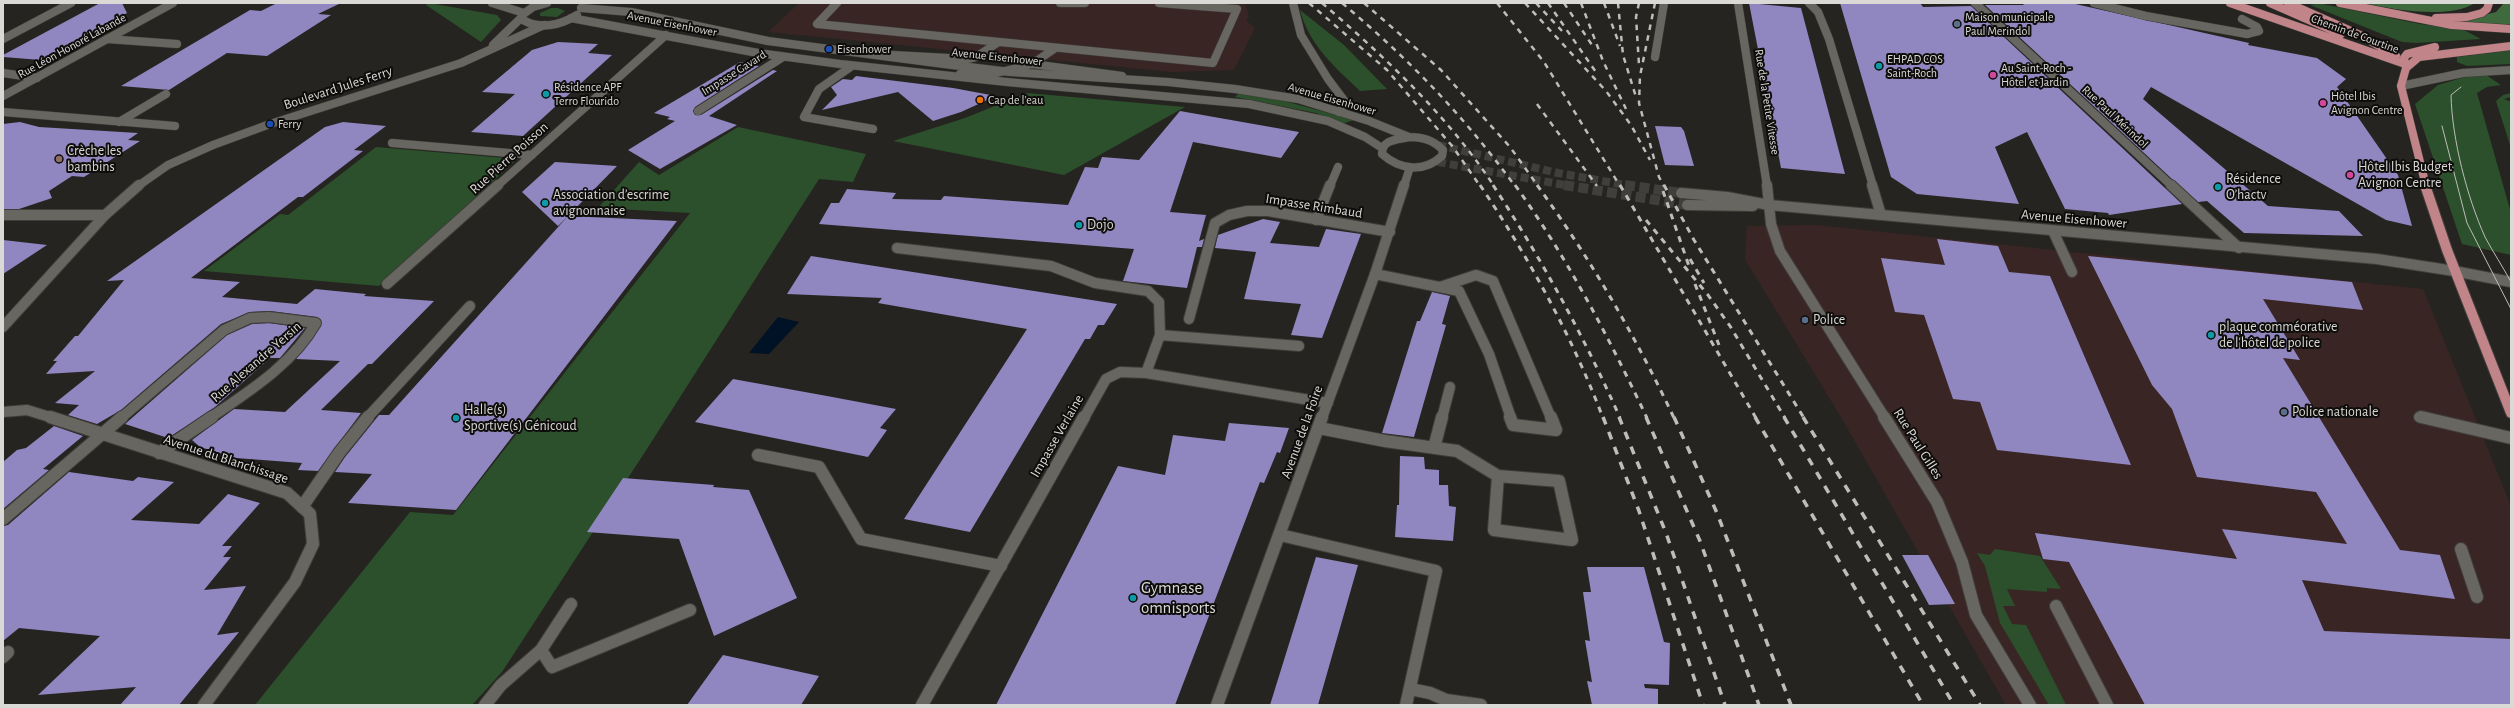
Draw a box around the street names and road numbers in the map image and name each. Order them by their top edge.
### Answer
street label: Avenue Eisenhower [626,8,718,40]
street label: Rue Léon Honoré Labande [15,10,129,82]
street label: Chemin de Courtine [2309,11,2401,57]
street label: Avenue Eisenhower [951,45,1043,69]
street label: Impasse Gavard [699,47,769,99]
street label: Rue de la Petite Vitesse [1752,48,1782,156]
street label: Boulevard Jules Ferry [281,62,395,114]
street label: Avenue Eisenhower [1286,80,1378,118]
street label: Rue Paul Mérindol [2079,83,2151,151]
street label: Rue Pierre Poisson [466,118,552,198]
street label: Impasse Rimbaud [1264,190,1364,222]
street label: Avenue Eisenhower [2020,206,2128,232]
street label: Rue Alexandre Yersin [207,318,305,406]
street label: Avenue de la Foire [1277,383,1327,481]
street label: Impasse Verlaine [1027,392,1087,480]
street label: Rue Paul Gilles [1890,406,1946,482]
street label: Avenue du Blanchissage [161,431,291,487]

